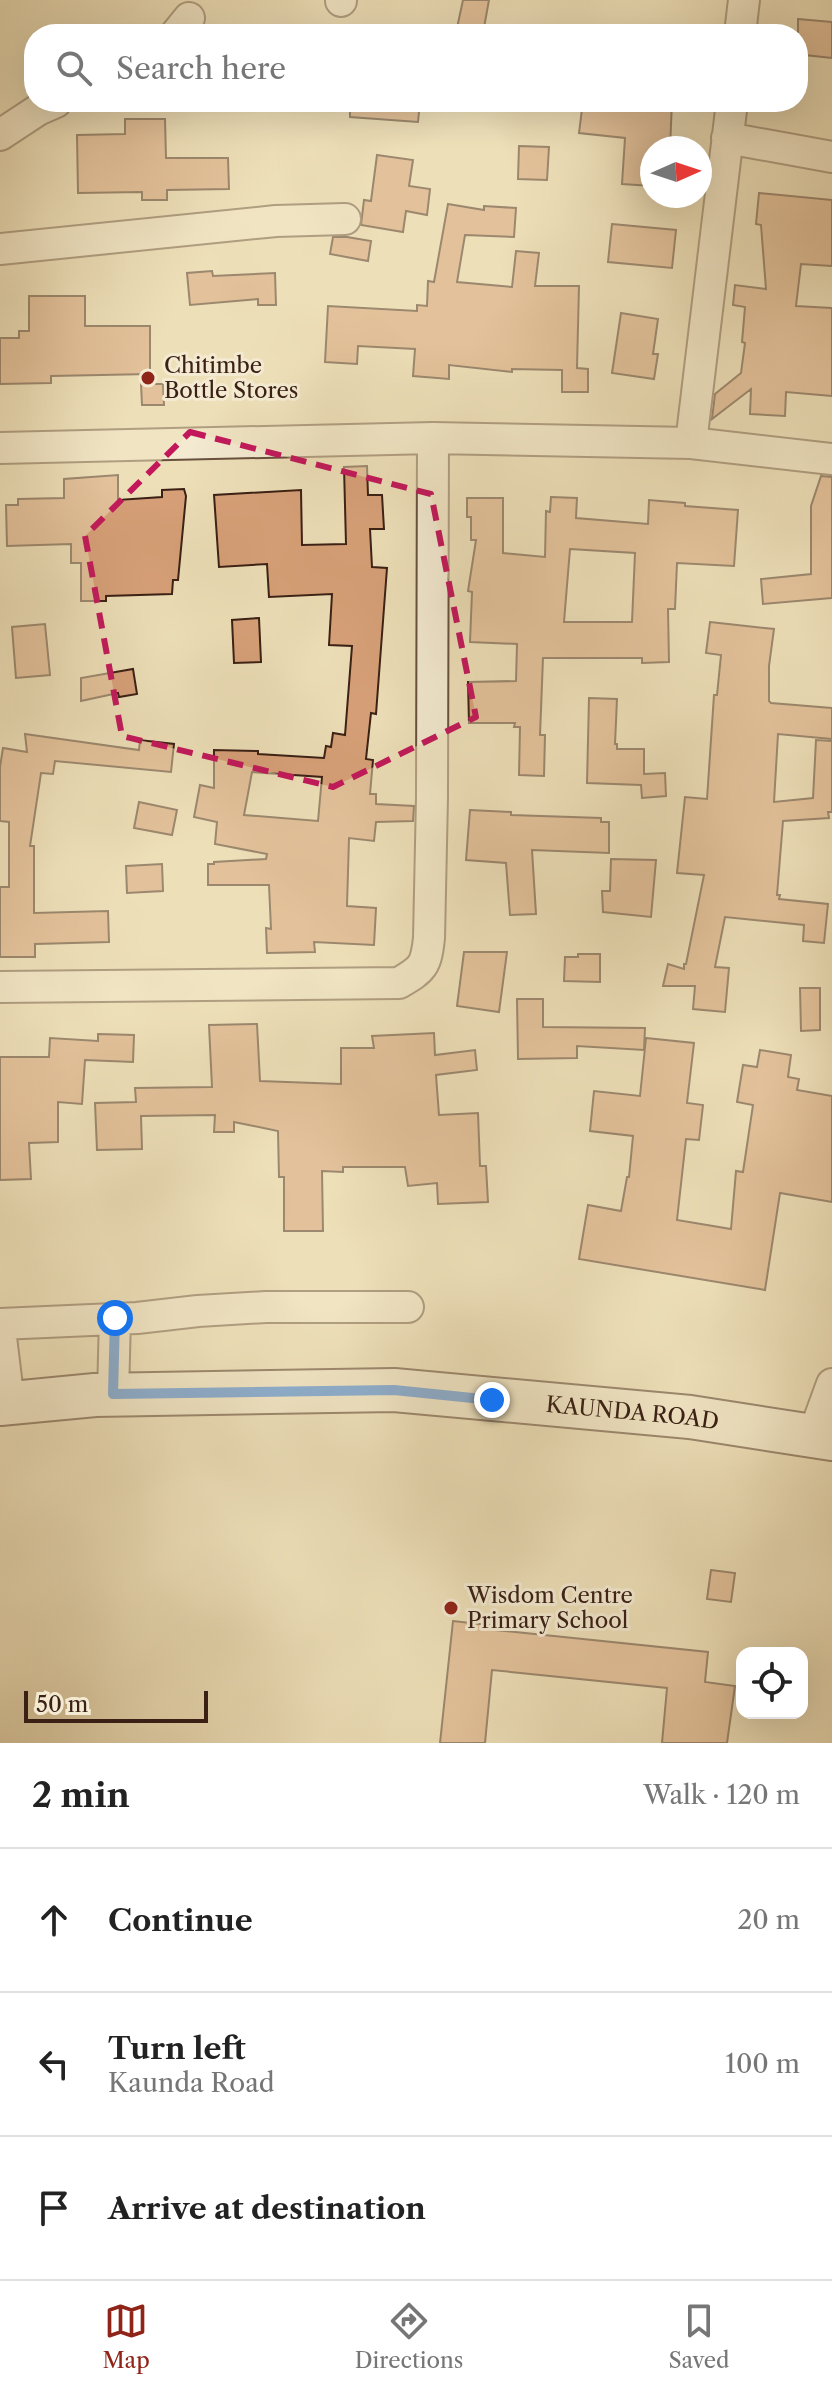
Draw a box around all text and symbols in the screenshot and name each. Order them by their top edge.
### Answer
search box [24,24,808,112]
icon: search [52,46,96,90]
text: Search here [116,50,286,87]
north arrow [640,136,712,208]
place label: Chitimbe Bottle Stores [164,352,298,404]
marker: Chitimbe Bottle Stores [139,369,157,387]
route start [97,1300,133,1336]
route end [474,1382,510,1418]
street label: KAUNDA ROAD [545,1391,721,1435]
place label: Wisdom Centre Primary School [466,1582,633,1634]
marker: Wisdom Centre Primary School [442,1599,460,1617]
map controls [736,1647,808,1719]
button: locate [736,1647,808,1719]
scale bar [24,1687,208,1723]
text: 50 m [36,1691,88,1718]
text: 2 min [32,1774,130,1816]
text: Walk · 120 m [643,1779,800,1811]
icon: ahead [32,1898,76,1942]
text: Continue [108,1902,253,1939]
text: 20 m [737,1904,800,1936]
text: Turn left [108,2030,245,2067]
icon: left [32,2042,76,2086]
text: 100 m [725,2048,800,2080]
text: Kaunda Road [108,2067,275,2099]
icon: arrive [32,2186,76,2230]
text: Arrive at destination [108,2190,426,2227]
tab: Map [102,2299,150,2374]
tab: Directions [355,2299,463,2374]
tab: Saved [668,2299,729,2374]

